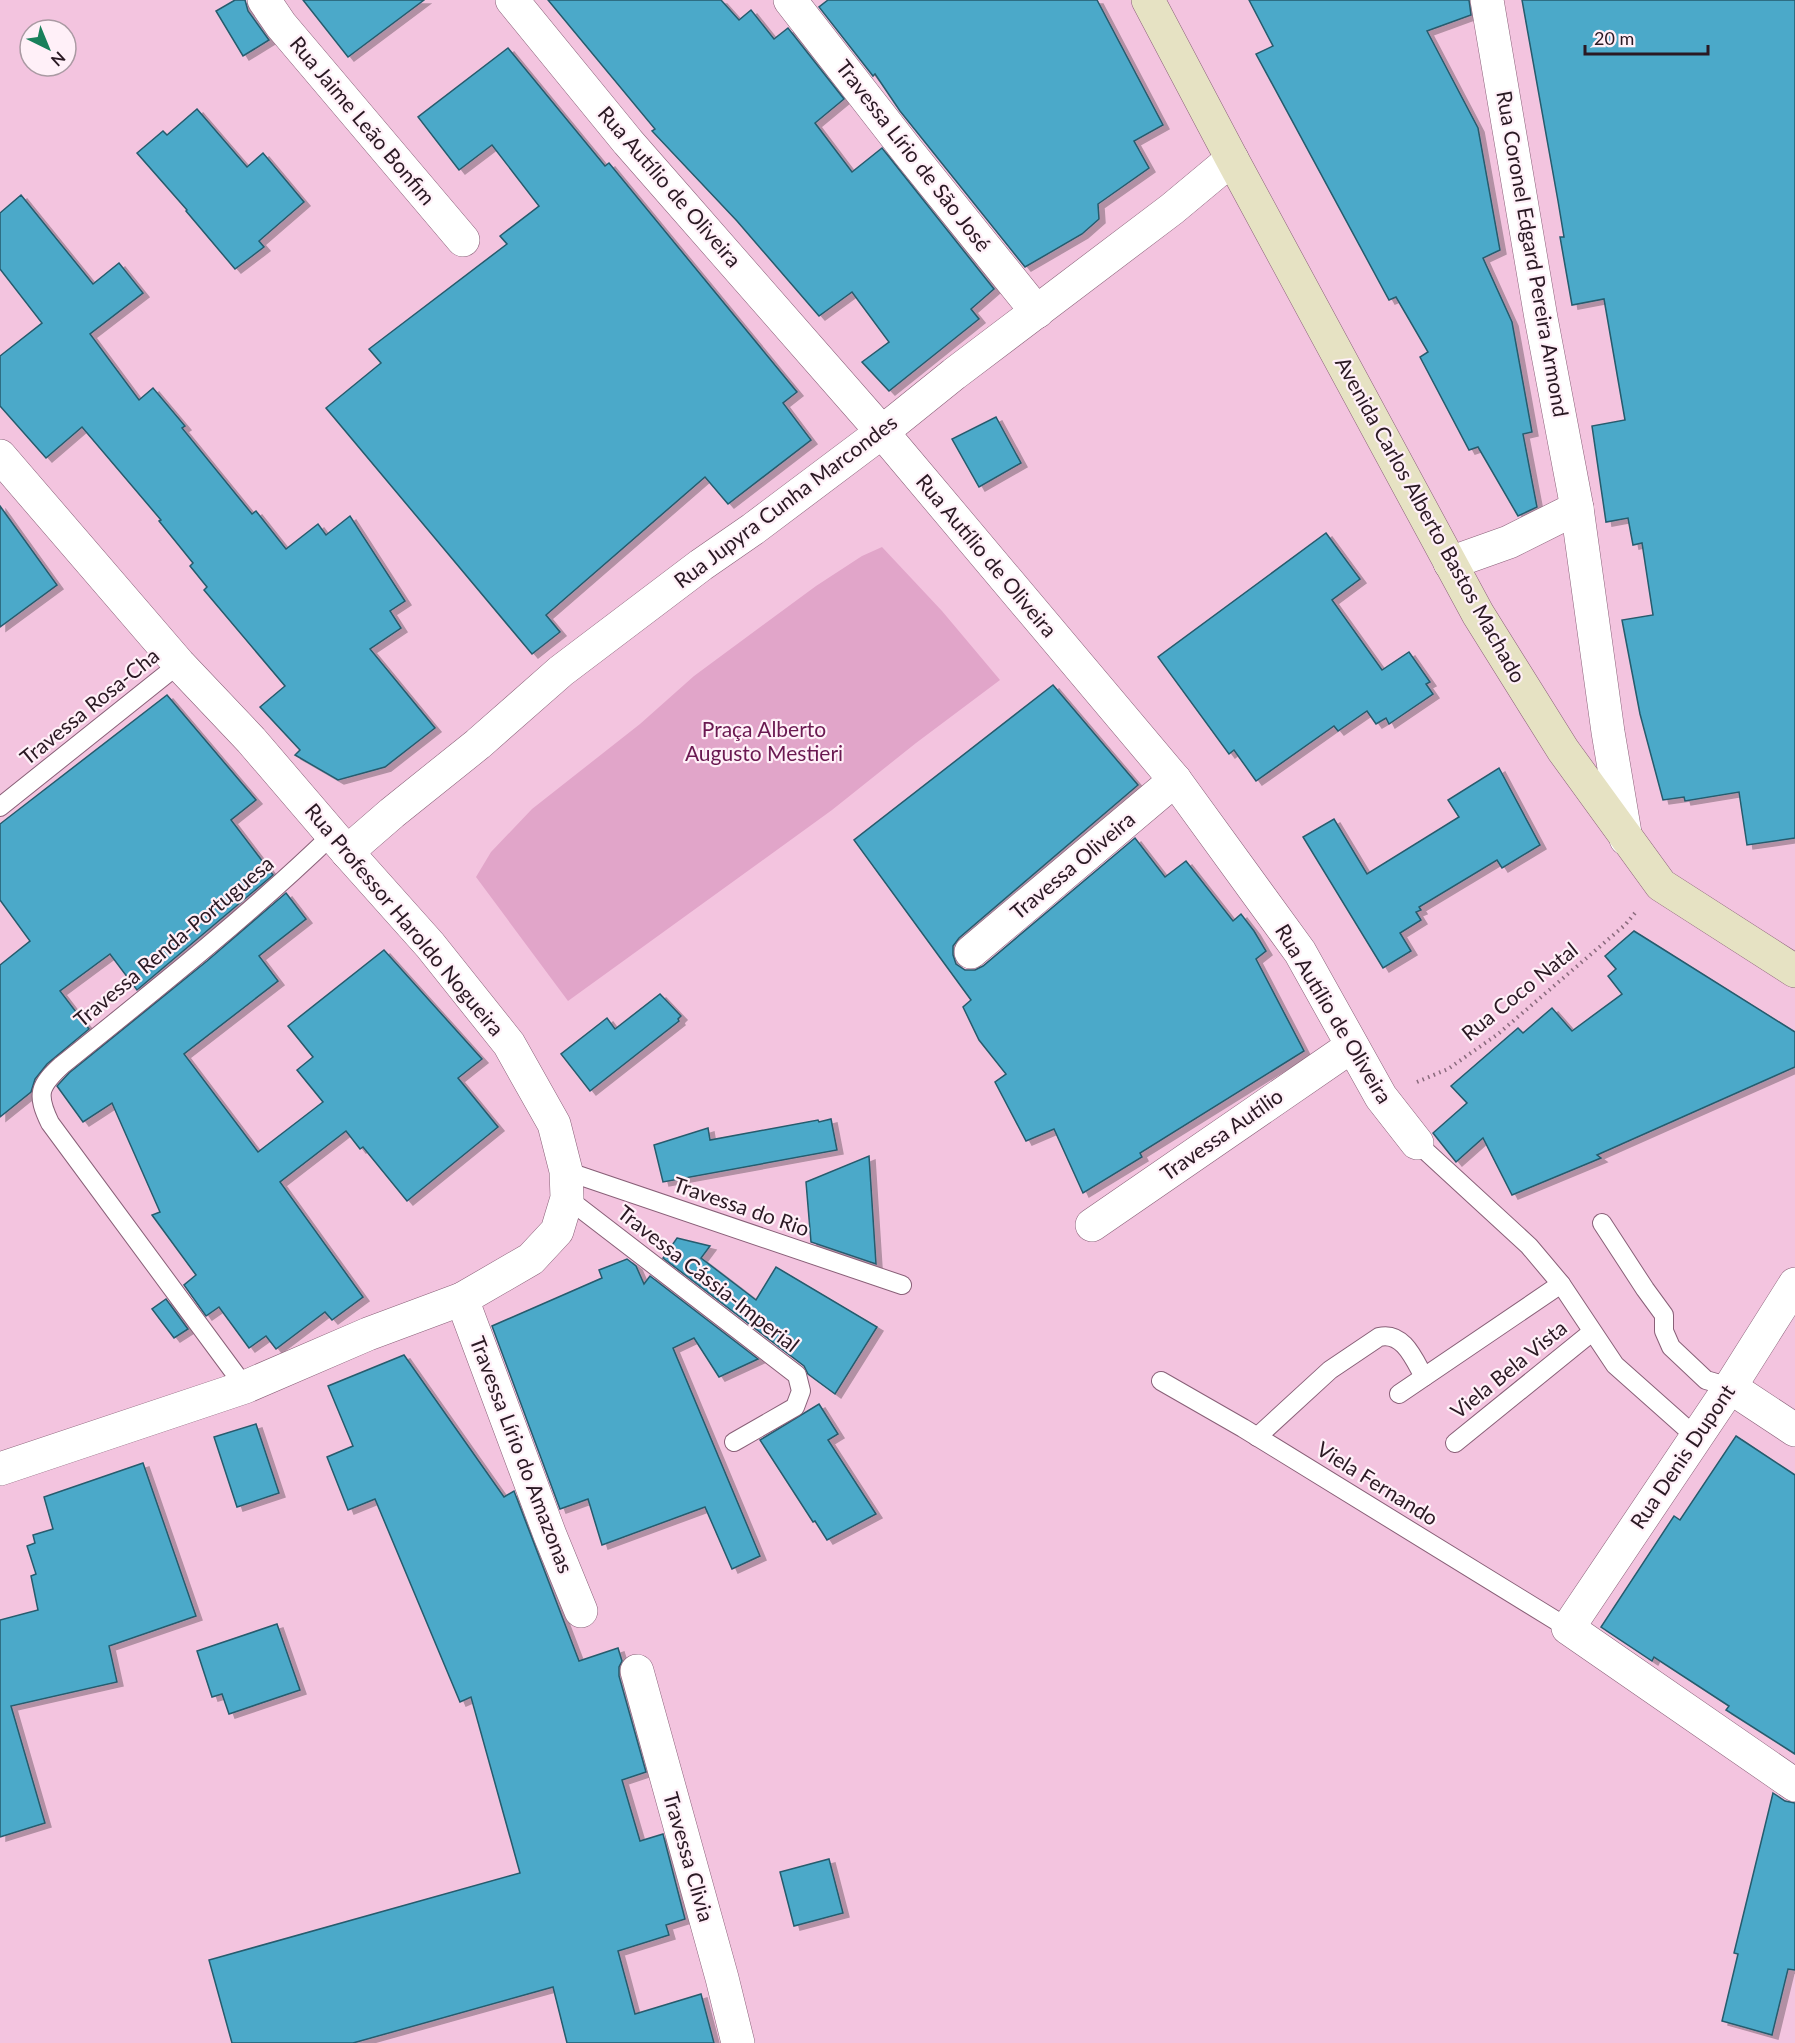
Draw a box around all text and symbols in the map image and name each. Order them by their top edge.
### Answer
north arrow [18,18,78,78]
scale bar [1585,18,1708,56]
text: 20 m [1594,27,1634,49]
street label: Rua Jaime Leão Bonfim [285,31,441,209]
text: N [48,48,70,70]
street label: Travessa Lírio de São José [832,54,997,256]
street label: Rua Coronel Edgard Pereira Armond [1492,89,1575,419]
street label: Rua Autílio de Oliveira [593,100,747,272]
street label: Avenida Carlos Alberto Bastos Machado [1331,352,1532,687]
street label: Rua Jupyra Cunha Marcondes [669,409,901,593]
street label: Rua Autílio de Oliveira [912,468,1063,642]
street label: Travessa Rosa-Cha [15,642,163,769]
park label: Praça Alberto Augusto Mestieri [685,716,843,765]
street label: Rua Professor Haroldo Nogueira [300,798,510,1040]
street label: Travessa Oliveira [1005,806,1139,924]
street label: Travessa Renda-Portuguesa [68,850,278,1032]
street label: Rua Autílio de Oliveira [1271,919,1398,1108]
street label: Rua Coco Natal [1456,936,1582,1045]
street label: Travessa Autílio [1155,1082,1287,1185]
street label: Travessa do Rio [670,1171,813,1241]
street label: Travessa Cássia-Imperial [613,1199,805,1356]
street label: Viela Bela Vista [1445,1314,1571,1423]
street label: Travessa Lírio do Amazonas [466,1332,579,1577]
street label: Rua Denis Dupont [1624,1379,1740,1533]
street label: Viela Fernando [1313,1435,1443,1530]
street label: Travessa Clivia [659,1789,720,1924]

